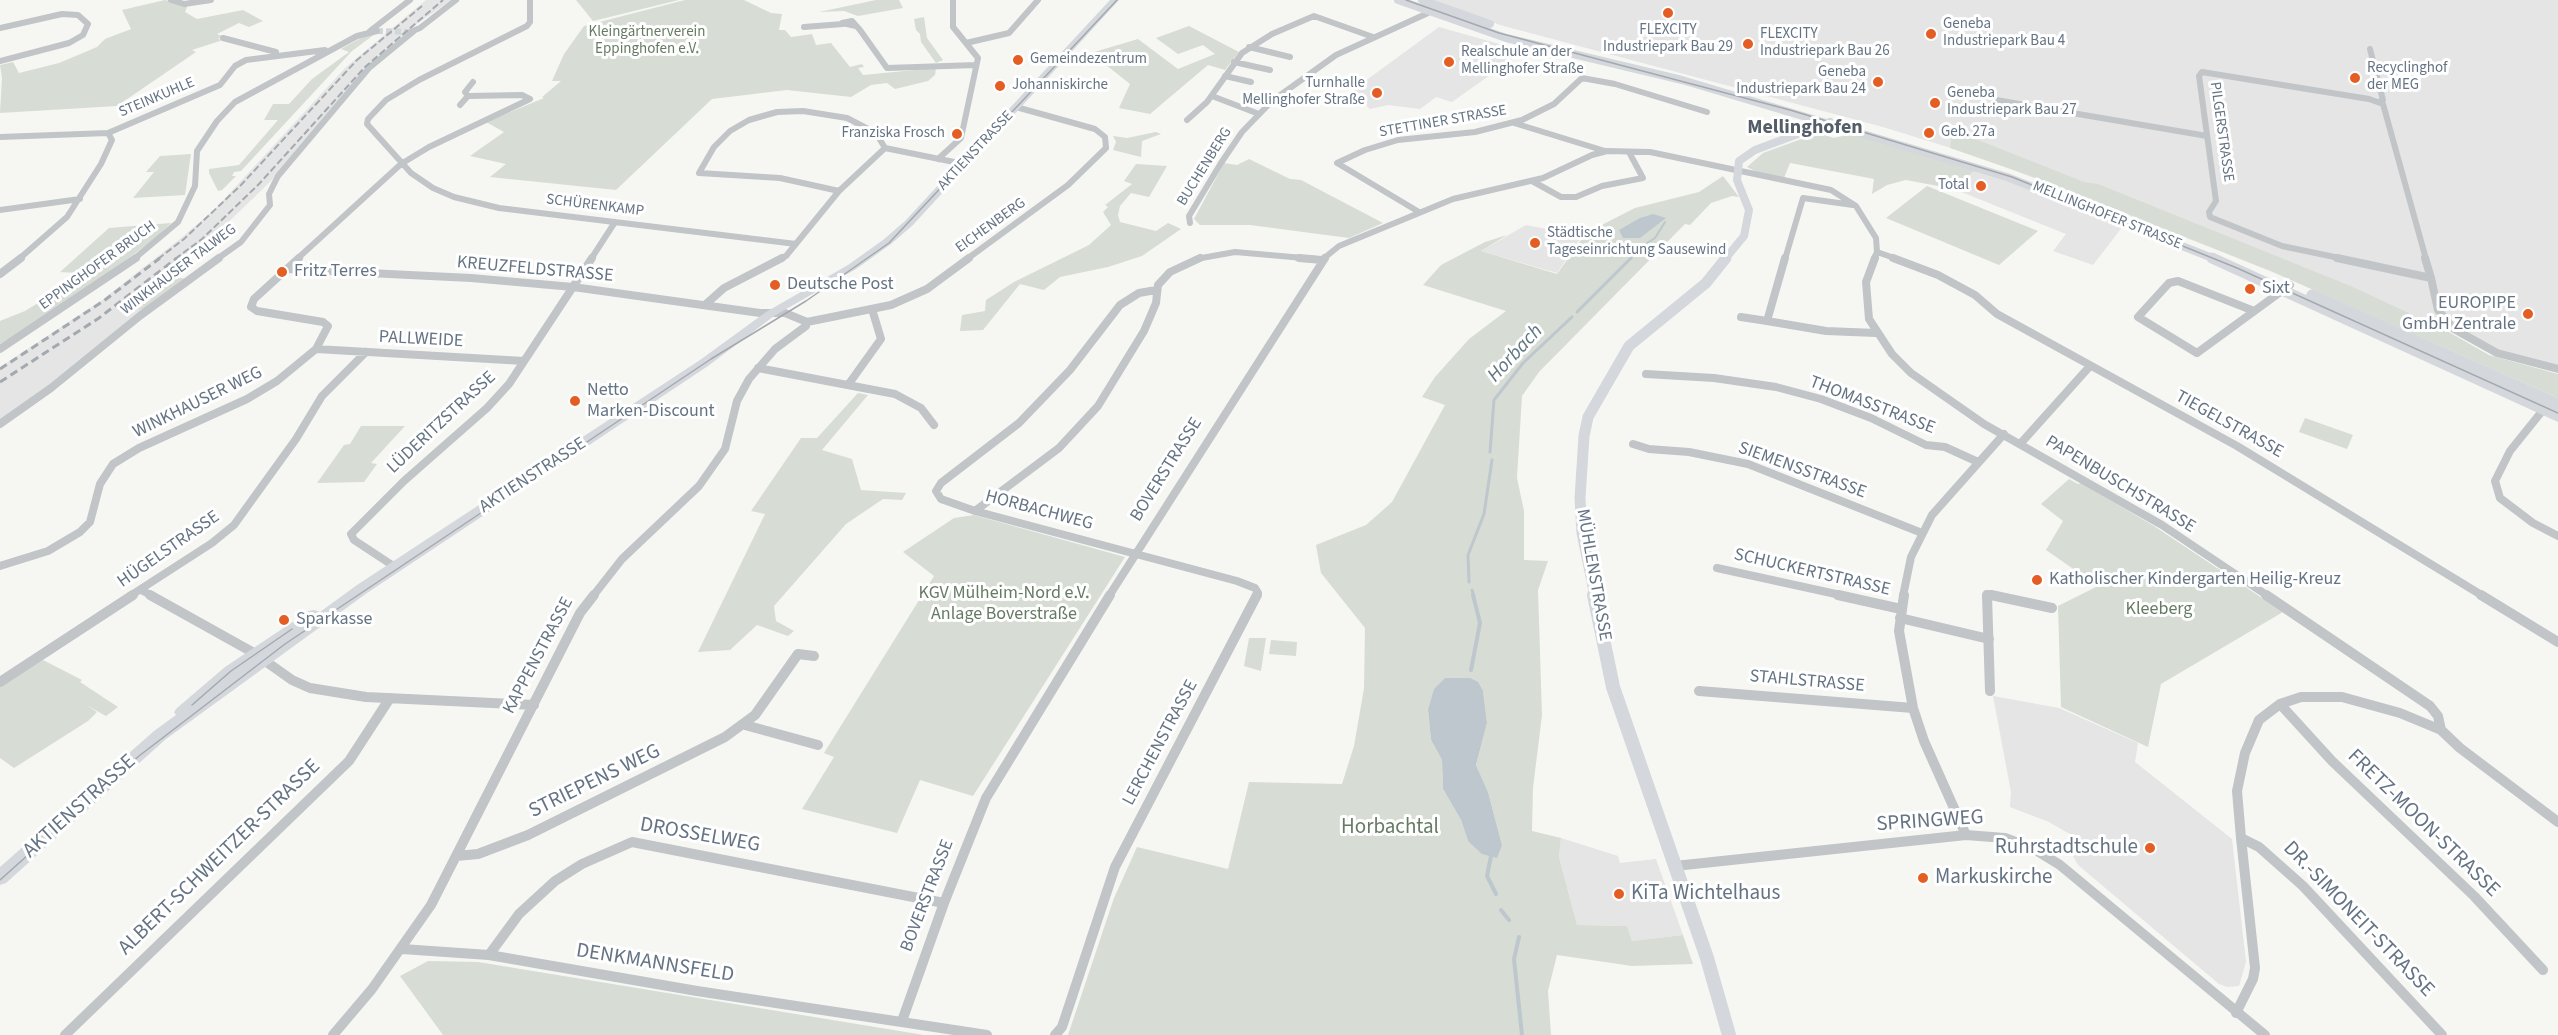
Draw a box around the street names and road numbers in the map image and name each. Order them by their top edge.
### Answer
street label: STEINKUHLE [116,74,198,122]
street label: PILGERSTRASSE [2205,81,2237,183]
street label: STETTINER STRASSE [1378,102,1508,142]
street label: AKTIENSTRASSE [935,107,1017,195]
street label: BUCHENBERG [1174,125,1236,209]
street label: MELLINGHOFER STRASSE [2030,178,2184,254]
street label: SCHÜRENKAMP [545,191,645,221]
street label: EICHENBERG [952,195,1030,257]
street label: EPPINGHOFER BRUCH [36,218,160,314]
street label: WINKHAUSER TALWEG [118,221,240,319]
street label: KREUZFELDSTRASSE [456,252,614,288]
street label: PALLWEIDE [378,327,464,353]
street label: WINKHAUSER WEG [130,362,266,444]
street label: LÜDERITZSTRASSE [383,367,501,479]
street label: THOMASSTRASSE [1806,372,1938,440]
street label: TIEGELSTRASSE [2171,386,2287,464]
street label: BOVERSTRASSE [1126,414,1208,526]
street label: PAPENBUSCHSTRASSE [2041,432,2199,538]
street label: AKTIENSTRASSE [476,434,590,518]
street label: SIEMENSSTRASSE [1735,438,1869,504]
street label: HORBACHWEG [983,486,1095,536]
street label: HÜGELSTRASSE [114,507,224,593]
street label: MÜHLENSTRASSE [1571,507,1615,643]
street label: SCHUCKERTSTRASSE [1732,545,1892,601]
street label: KAPPENSTRASSE [499,594,579,718]
street label: STAHLSTRASSE [1749,666,1865,698]
street label: LERCHENSTRASSE [1119,677,1203,809]
street label: STRIEPENS WEG [525,739,665,825]
street label: FRETZ-MOON-STRASSE [2342,745,2504,903]
street label: AKTIENSTRASSE [18,750,142,864]
street label: ALBERT-SCHWEITZER-STRASSE [114,755,326,961]
street label: SPRINGWEG [1875,806,1985,838]
street label: DROSSELWEG [638,813,762,859]
street label: BOVERSTRASSE [897,837,959,955]
street label: DR.-SIMONEIT-STRASSE [2277,837,2439,1003]
street label: DENKMANNSFELD [574,939,736,989]

